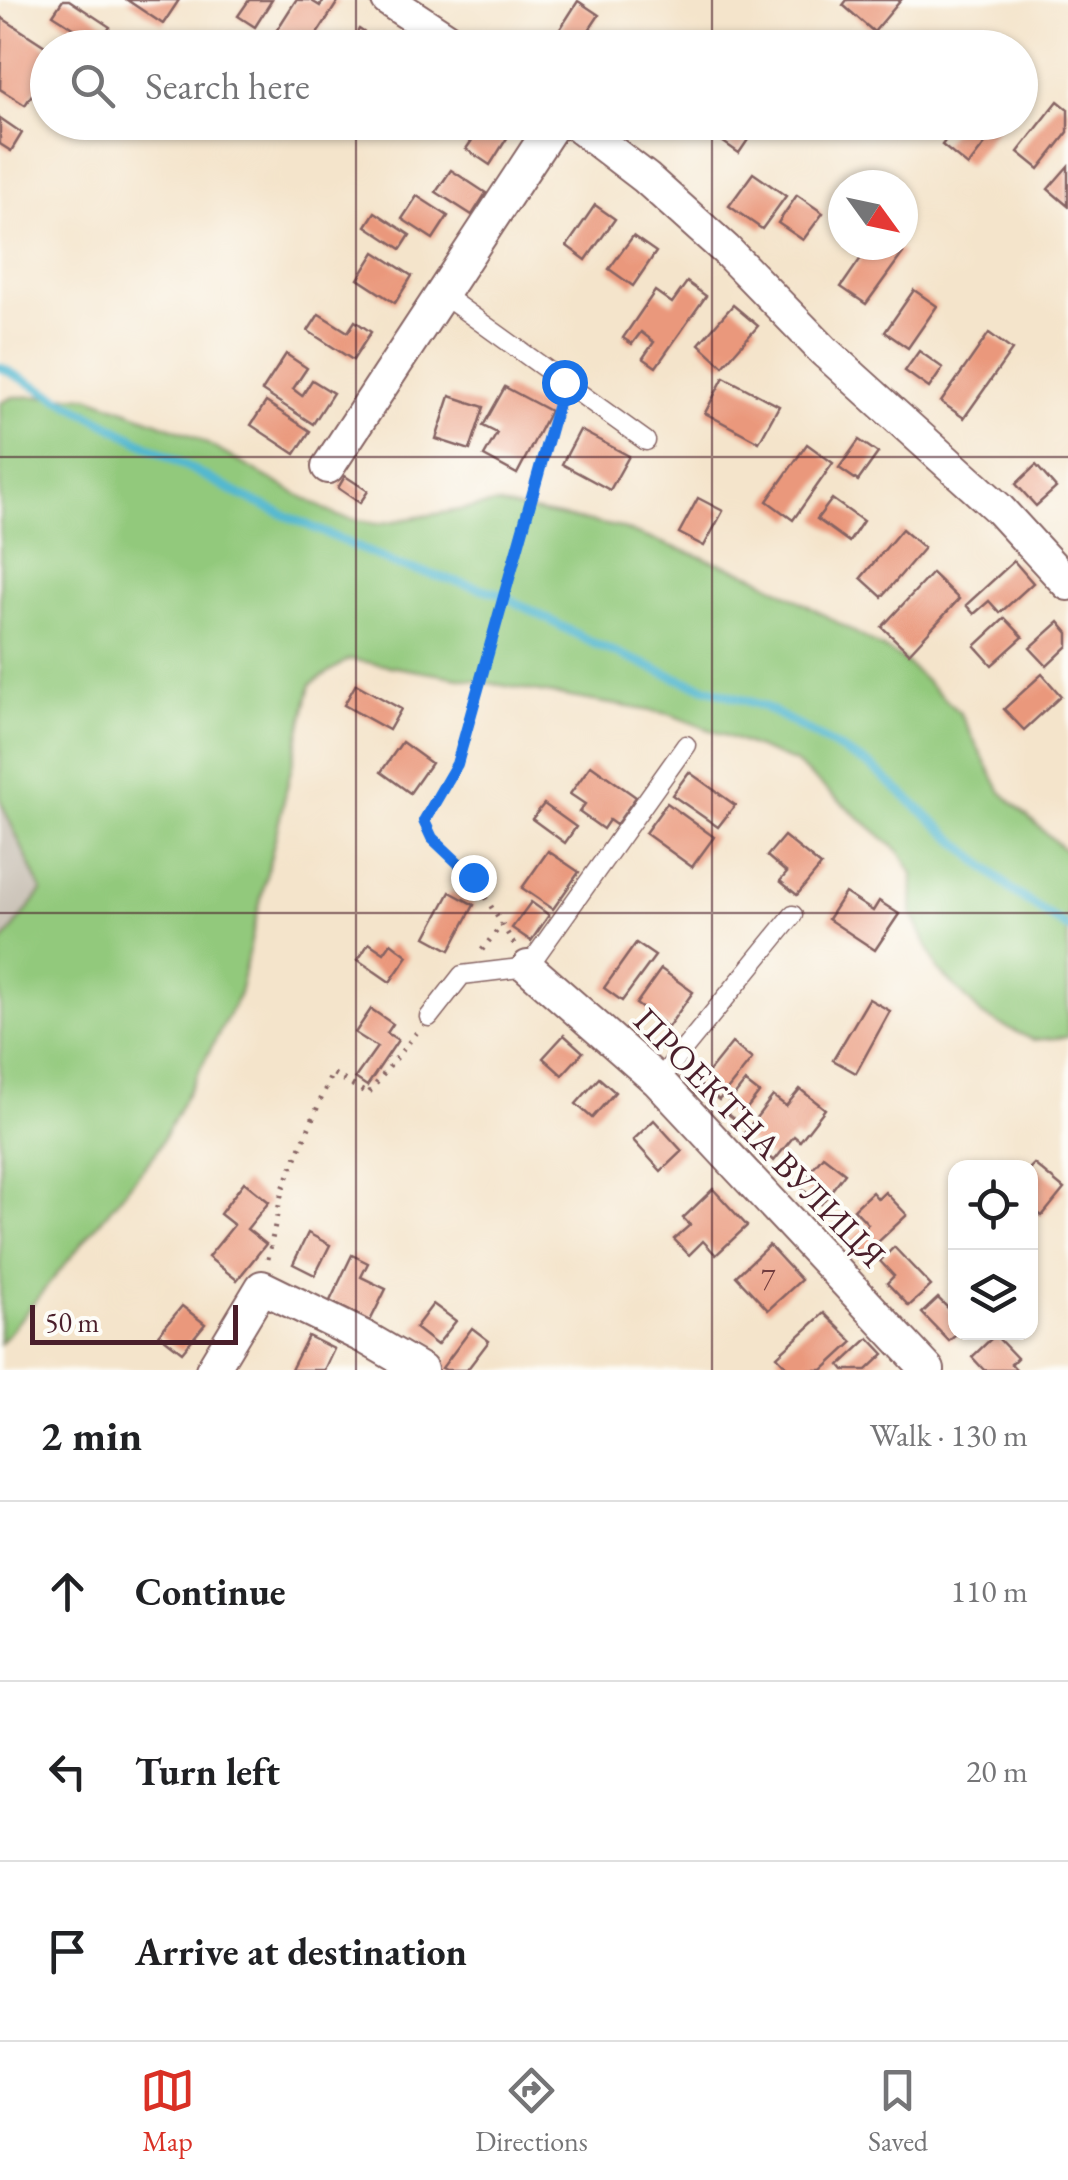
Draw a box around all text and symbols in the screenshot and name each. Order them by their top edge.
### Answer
search box [30,30,1038,140]
icon: search [65,58,120,113]
text: Search here [145,61,310,110]
north arrow [828,170,918,260]
route start [542,360,588,406]
route end [451,855,497,901]
street label: ПРОЕКТНА ВУЛИЦЯ [624,997,896,1277]
map controls [948,1160,1038,1340]
button: locate [948,1160,1038,1250]
button: layers [948,1250,1038,1340]
house number: 7 [761,1259,776,1298]
scale bar [30,1300,238,1344]
text: 50 m [45,1304,99,1340]
text: 2 min [40,1408,142,1463]
text: Walk · 130 m [870,1414,1028,1456]
icon: ahead [40,1564,95,1619]
text: Continue [135,1567,286,1616]
text: 110 m [951,1570,1028,1612]
icon: left [40,1744,95,1799]
text: Turn left [135,1747,280,1796]
text: 20 m [966,1750,1028,1792]
icon: arrive [40,1924,95,1979]
text: Arrive at destination [135,1927,467,1976]
tab: Map [140,2063,195,2159]
tab: Directions [475,2063,588,2159]
tab: Saved [868,2063,928,2159]

